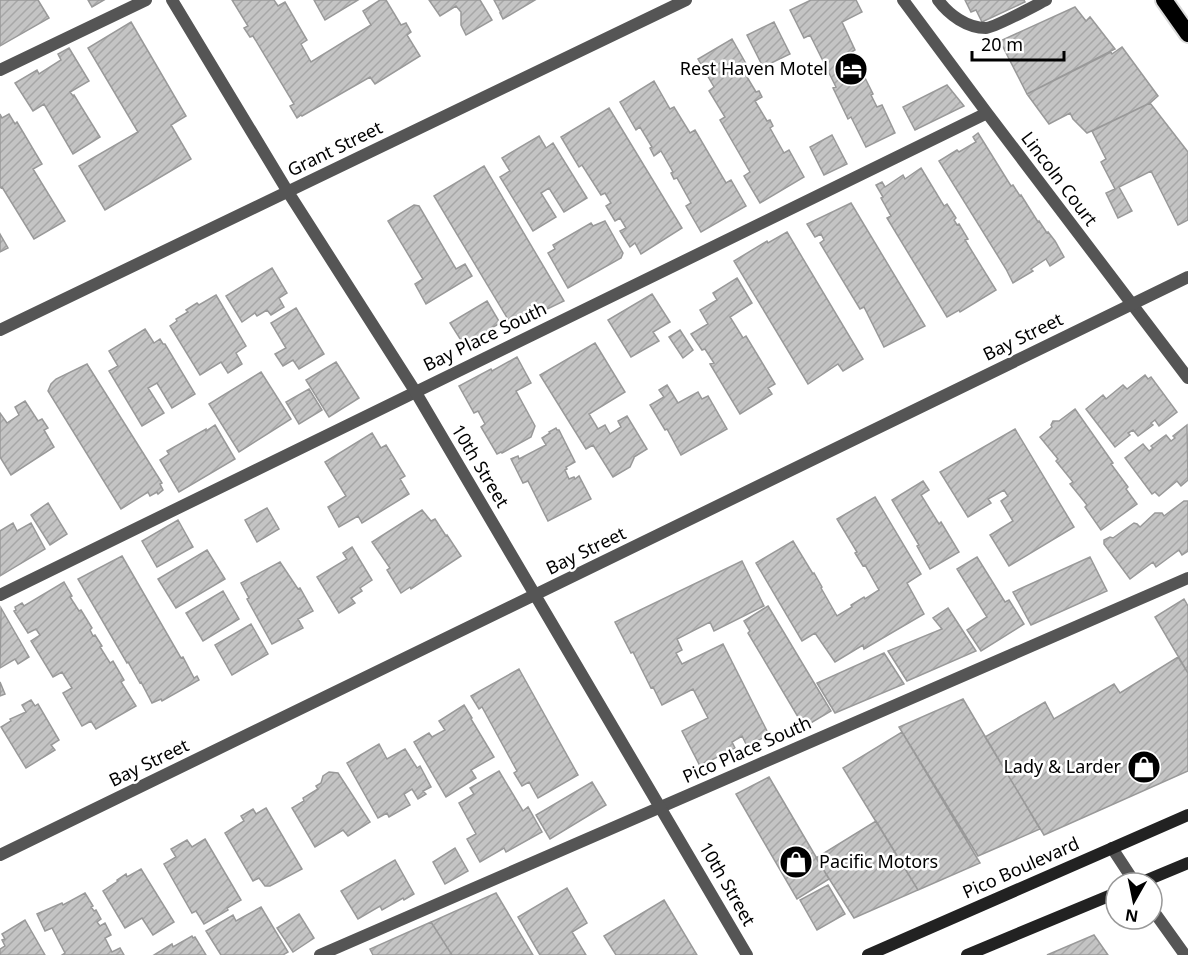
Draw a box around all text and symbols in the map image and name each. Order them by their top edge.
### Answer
scale bar [972,24,1064,62]
text: 20 m [981,32,1023,56]
hotel icon: Rest Haven Motel [833,51,869,87]
place label: Rest Haven Motel [680,56,828,80]
street label: Grant Street [283,115,386,181]
street label: Lincoln Court [1016,126,1104,231]
street label: Bay Place South [419,296,550,376]
street label: Bay Street [979,306,1067,366]
street label: 10th Street [447,419,515,512]
street label: Bay Street [542,520,630,580]
street label: Pico Place South [679,710,815,788]
street label: Bay Street [105,732,193,792]
shop icon: Lady & Larder [1126,749,1162,785]
place label: Lady & Larder [1003,754,1122,778]
street label: Pico Boulevard [958,831,1083,904]
street label: 10th Street [694,837,762,930]
shop icon: Pacific Motors [778,844,814,880]
place label: Pacific Motors [819,849,938,873]
north arrow [1104,871,1164,931]
text: N [1124,904,1140,928]

